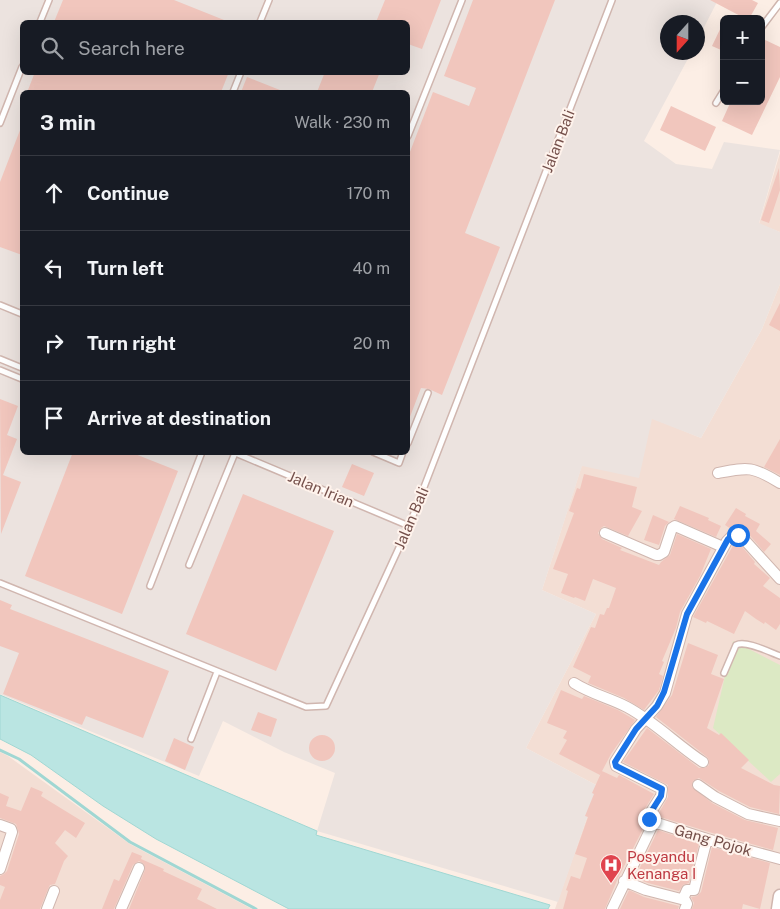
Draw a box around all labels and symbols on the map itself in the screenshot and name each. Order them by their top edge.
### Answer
north arrow [660,15,705,60]
street label: Jalan Bali [538,107,578,175]
street label: Jalan Irian [285,468,357,510]
street label: Jalan Bali [390,484,432,552]
route start [727,524,750,547]
route end [638,808,661,831]
street label: Gang Pojok [672,821,754,859]
place label: Posyandu Kenanga I [627,848,696,882]
hospital icon: Posyandu Kenanga I [599,853,623,884]

